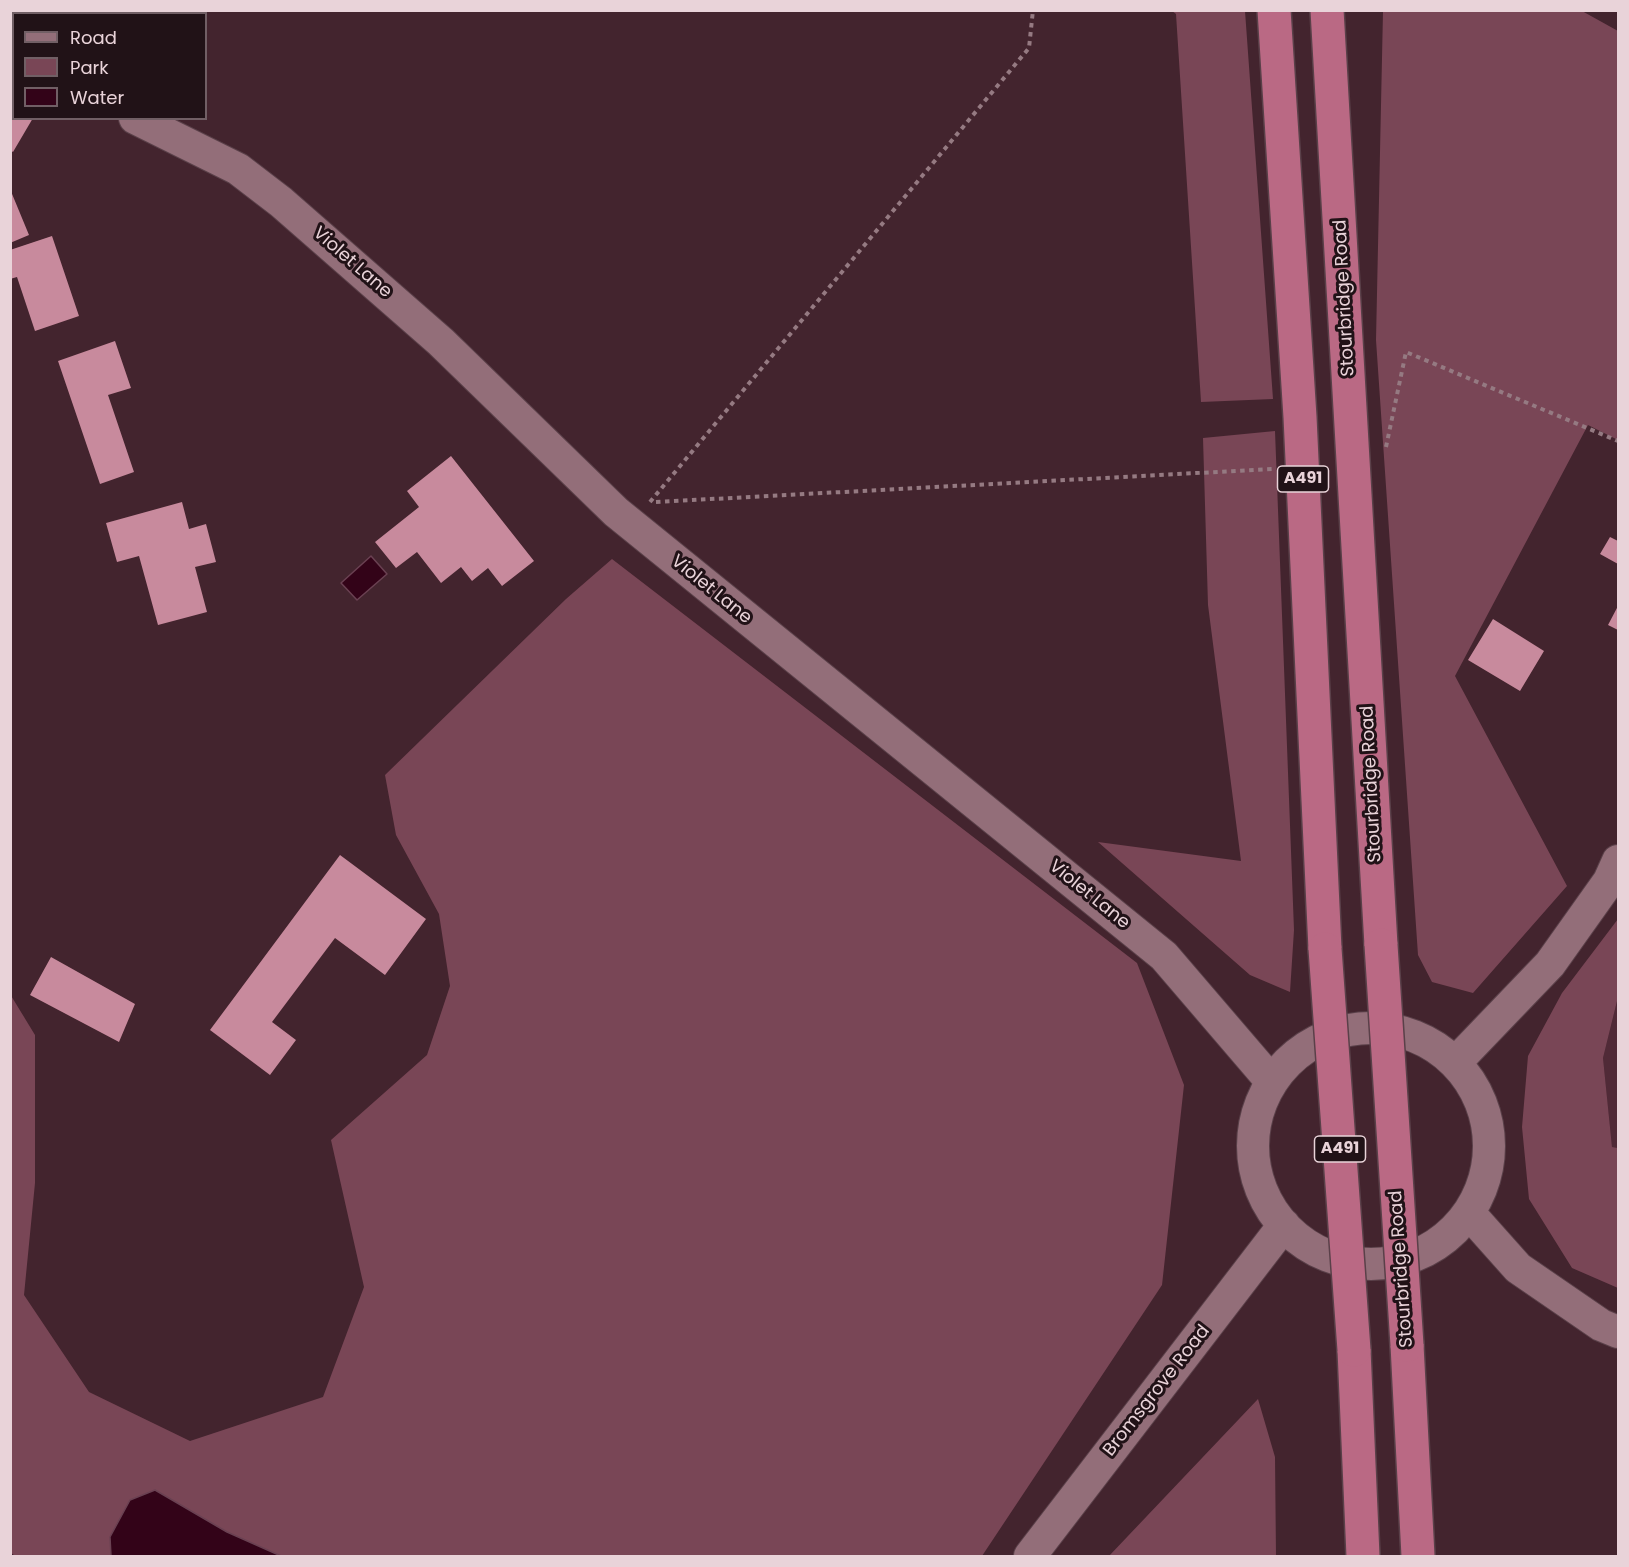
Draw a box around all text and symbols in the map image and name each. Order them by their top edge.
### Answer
legend [12,12,207,120]
text: Road [70,25,117,50]
text: Park [70,55,109,80]
text: Water [70,85,124,110]
street label: Stourbridge Road [1330,219,1360,377]
street label: Violet Lane [308,223,396,303]
road number: A491 [1278,466,1328,492]
street label: Violet Lane [666,551,756,629]
street label: Stourbridge Road [1357,705,1387,863]
street label: Violet Lane [1044,856,1134,934]
road number: A491 [1314,1136,1366,1162]
street label: Stourbridge Road [1386,1190,1418,1348]
street label: Bromsgrove Road [1099,1321,1215,1461]

